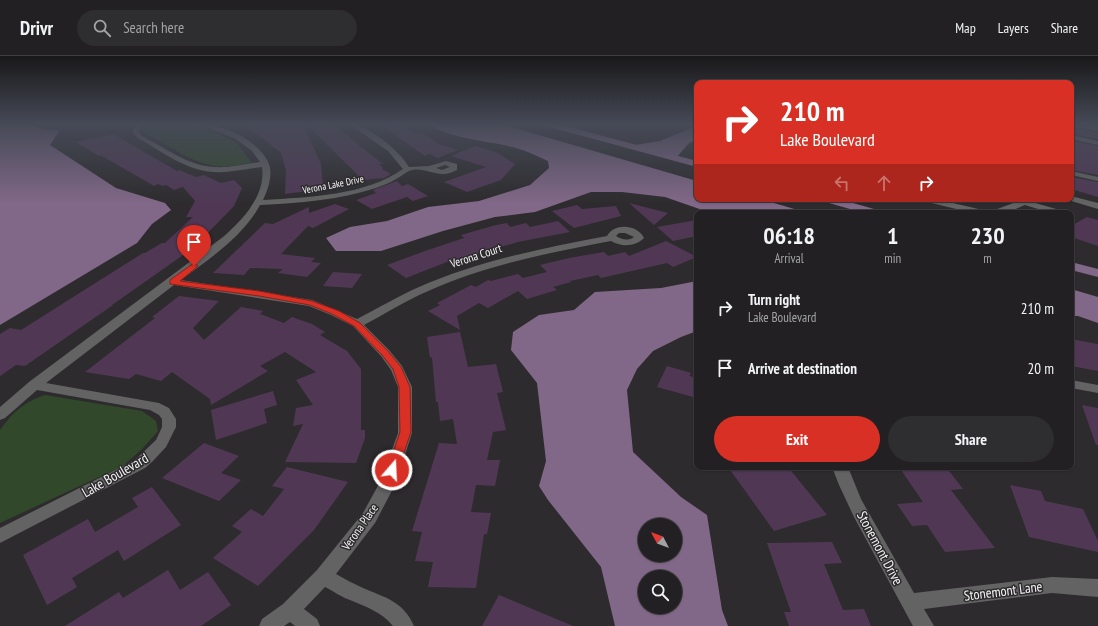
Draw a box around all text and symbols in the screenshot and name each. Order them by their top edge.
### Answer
search box [77,10,357,46]
text: Drivr [20,16,53,40]
icon: search [91,17,113,39]
text: Search here [123,18,184,37]
text: Map [955,19,976,37]
text: Layers [998,19,1029,37]
text: Share [1051,19,1078,37]
text: 210 m [780,92,844,129]
icon: right [714,96,766,148]
text: Lake Boulevard [780,128,875,151]
street label: Verona Lake Drive [300,172,365,197]
icon: left [831,172,853,194]
icon: ahead [873,172,895,194]
icon: right [915,172,937,194]
text: 06:18 [763,220,815,251]
text: 1 [887,220,898,251]
text: 230 [970,220,1005,251]
pin [177,225,211,266]
icon: arrive [183,231,205,253]
street label: Verona Court [447,240,504,271]
text: Arrival [774,250,804,267]
text: min [884,250,901,267]
text: m [983,250,992,267]
text: Turn right [748,290,800,309]
icon: right [714,297,736,319]
text: 210 m [1021,299,1054,318]
text: Lake Boulevard [748,309,816,326]
icon: arrive [714,357,736,379]
text: Arrive at destination [748,359,857,378]
text: 20 m [1028,359,1054,378]
button: Exit [714,416,880,462]
button: Share [888,416,1054,462]
street label: Lake Boulevard [79,449,151,501]
position arrow [371,449,413,491]
street label: Verona Place [338,501,381,554]
street label: Stonemont Drive [853,508,907,588]
north arrow [638,518,682,562]
map controls [638,518,682,614]
button: search [638,570,682,614]
street label: Stonemont Lane [963,577,1044,605]

